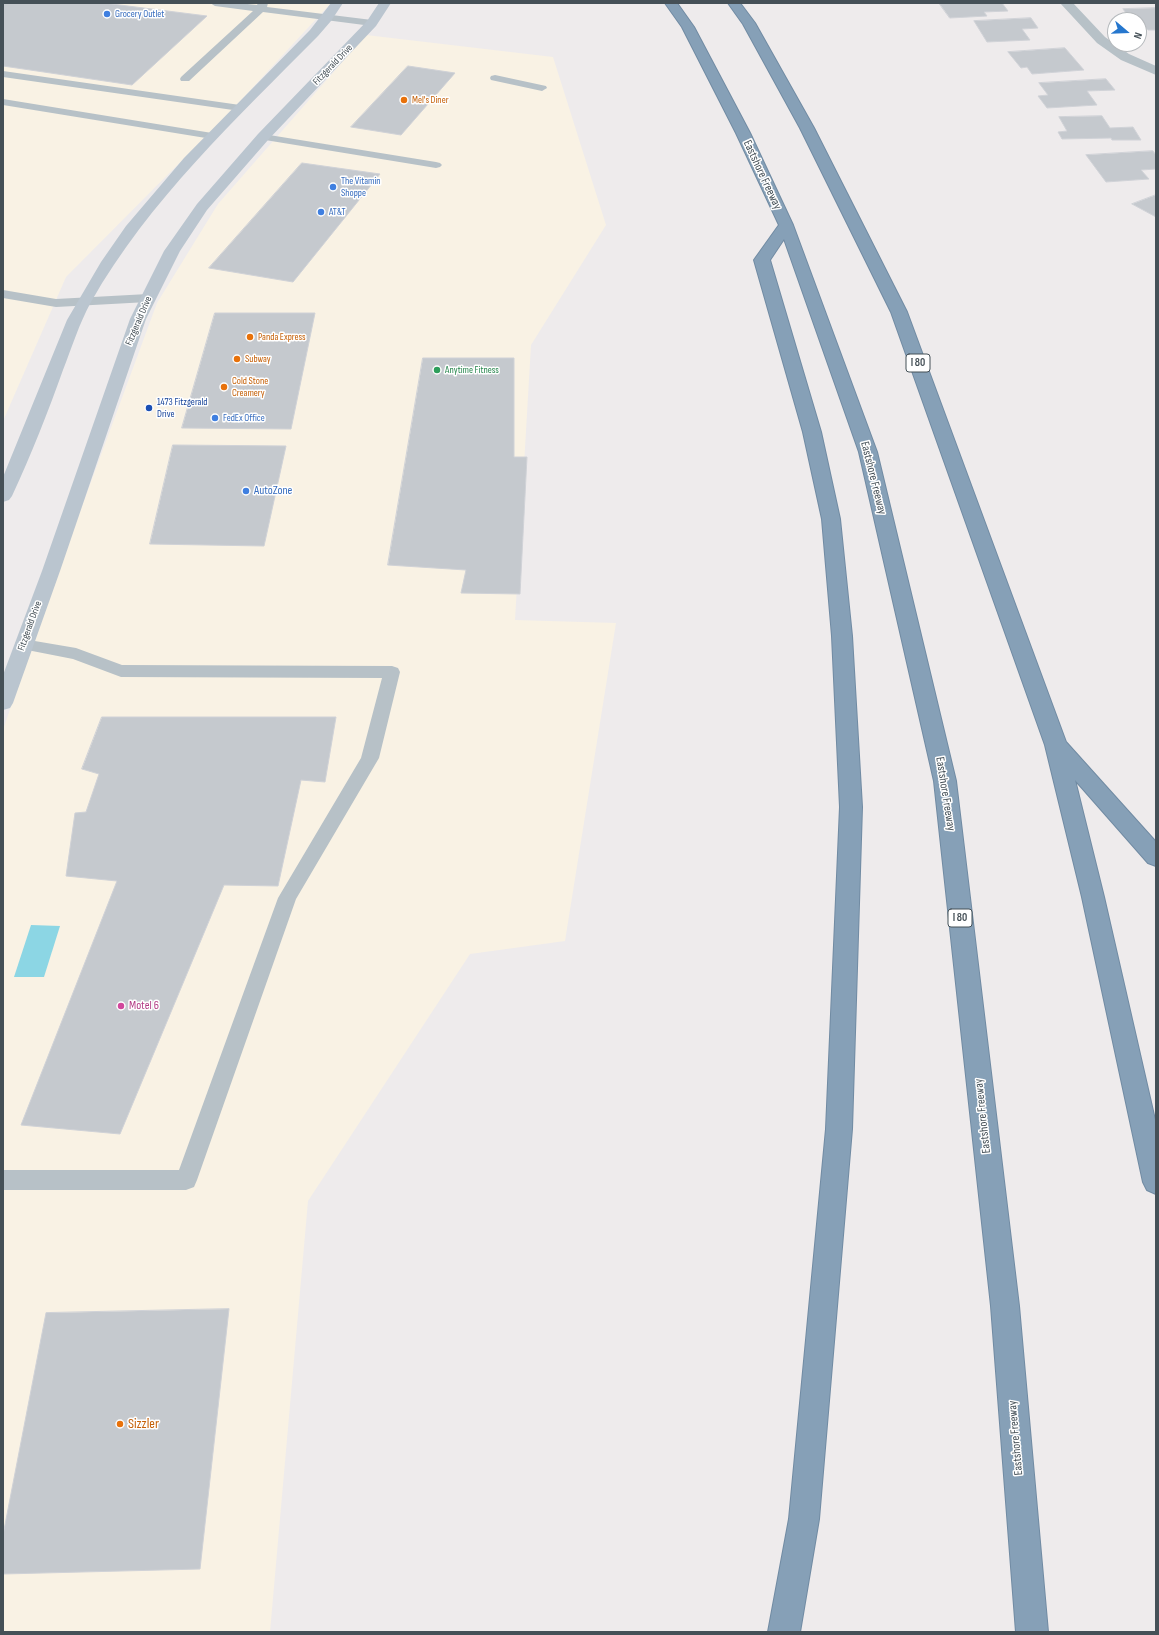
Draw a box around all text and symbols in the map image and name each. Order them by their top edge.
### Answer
place label: Grocery Outlet [115,8,164,20]
marker: Grocery Outlet [102,9,112,19]
north arrow [1107,12,1147,52]
text: N [1131,31,1145,41]
street label: Fitzgerald Drive [311,42,355,88]
place label: Mel's Diner [412,94,449,106]
marker: Mel's Diner [399,95,409,105]
street label: Eastshore Freeway [740,138,784,212]
place label: The Vitamin Shoppe [341,175,381,198]
marker: The Vitamin Shoppe [328,182,338,192]
place label: AT&T [329,206,346,218]
marker: AT&T [316,207,326,217]
street label: Fitzgerald Drive [123,295,155,347]
place label: Panda Express [258,331,306,343]
marker: Panda Express [245,332,255,342]
place label: Subway [245,353,271,365]
marker: Subway [232,354,242,364]
road number: I 80 [906,354,930,372]
place label: Anytime Fitness [445,364,499,376]
marker: Anytime Fitness [432,365,442,375]
place label: Cold Stone Creamery [232,375,268,398]
marker: Cold Stone Creamery [219,382,229,392]
place label: 1473 Fitzgerald Drive [157,396,207,420]
marker: 1473 Fitzgerald Drive [144,403,154,413]
place label: FedEx Office [223,412,265,424]
marker: FedEx Office [210,413,220,423]
street label: Eastshore Freeway [857,440,889,516]
place label: AutoZone [254,484,292,498]
marker: AutoZone [241,486,251,496]
street label: Fitzgerald Drive [15,599,45,653]
street label: Eastshore Freeway [932,756,958,832]
road number: I 80 [948,909,972,927]
place label: Motel 6 [129,999,159,1013]
marker: Motel 6 [116,1001,126,1011]
street label: Eastshore Freeway [972,1078,994,1154]
street label: Eastshore Freeway [1006,1400,1026,1476]
place label: Sizzler [128,1416,159,1432]
marker: Sizzler [115,1419,125,1429]

